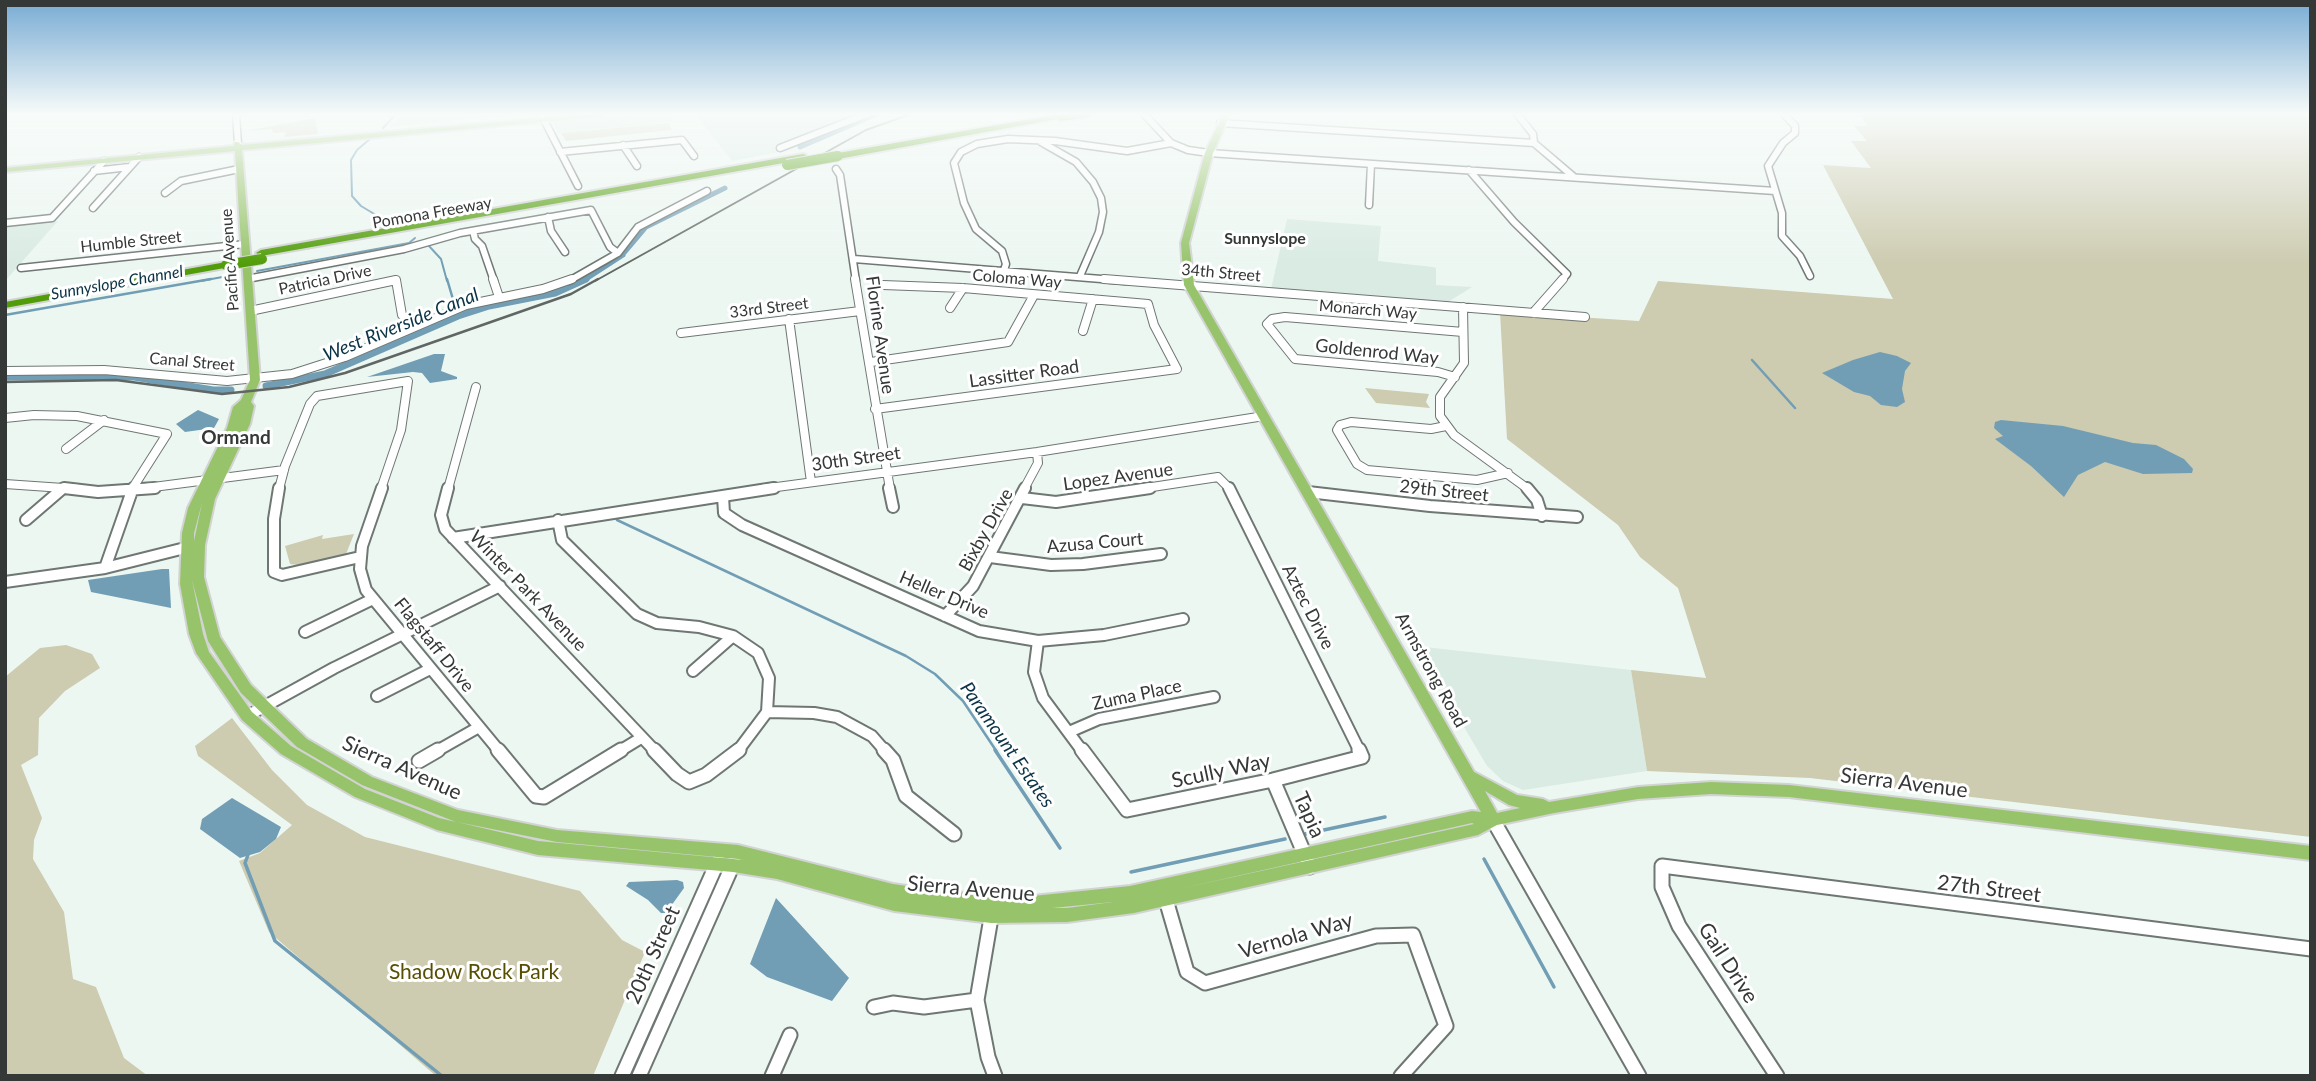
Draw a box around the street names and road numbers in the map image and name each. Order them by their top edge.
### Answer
street label: Pomona Freeway [371,193,493,233]
street label: Pacific Avenue [217,208,243,312]
street label: Humble Street [79,227,183,257]
street label: 34th Street [1181,260,1261,286]
street label: Patricia Drive [277,261,373,299]
street label: Coloma Way [972,266,1062,292]
street label: Florine Avenue [861,275,899,395]
street label: 33rd Street [728,294,810,322]
street label: Monarch Way [1318,296,1418,324]
street label: Goldenrod Way [1314,335,1440,369]
street label: Canal Street [149,349,235,375]
street label: Lassitter Road [968,356,1080,392]
street label: 30th Street [810,442,902,476]
street label: Lopez Avenue [1062,459,1174,495]
street label: 29th Street [1398,476,1490,506]
street label: Bixby Drive [954,485,1018,575]
street label: Winter Park Avenue [465,526,591,656]
street label: Azusa Court [1046,528,1144,558]
street label: Aztec Drive [1277,561,1339,653]
street label: Heller Drive [896,566,992,624]
street label: Flagstaff Drive [389,593,479,697]
street label: Armstrong Road [1391,609,1471,731]
street label: Zuma Place [1090,675,1184,715]
street label: Sierra Avenue [338,730,466,806]
street label: Scully Way [1169,748,1273,794]
street label: Sierra Avenue [1839,763,1969,803]
street label: Tapia [1288,788,1330,842]
street label: 27th Street [1936,870,2042,908]
street label: Sierra Avenue [906,871,1036,907]
street label: 20th Street [620,902,686,1008]
street label: Vernola Way [1236,908,1356,964]
street label: Gail Drive [1693,918,1763,1008]

